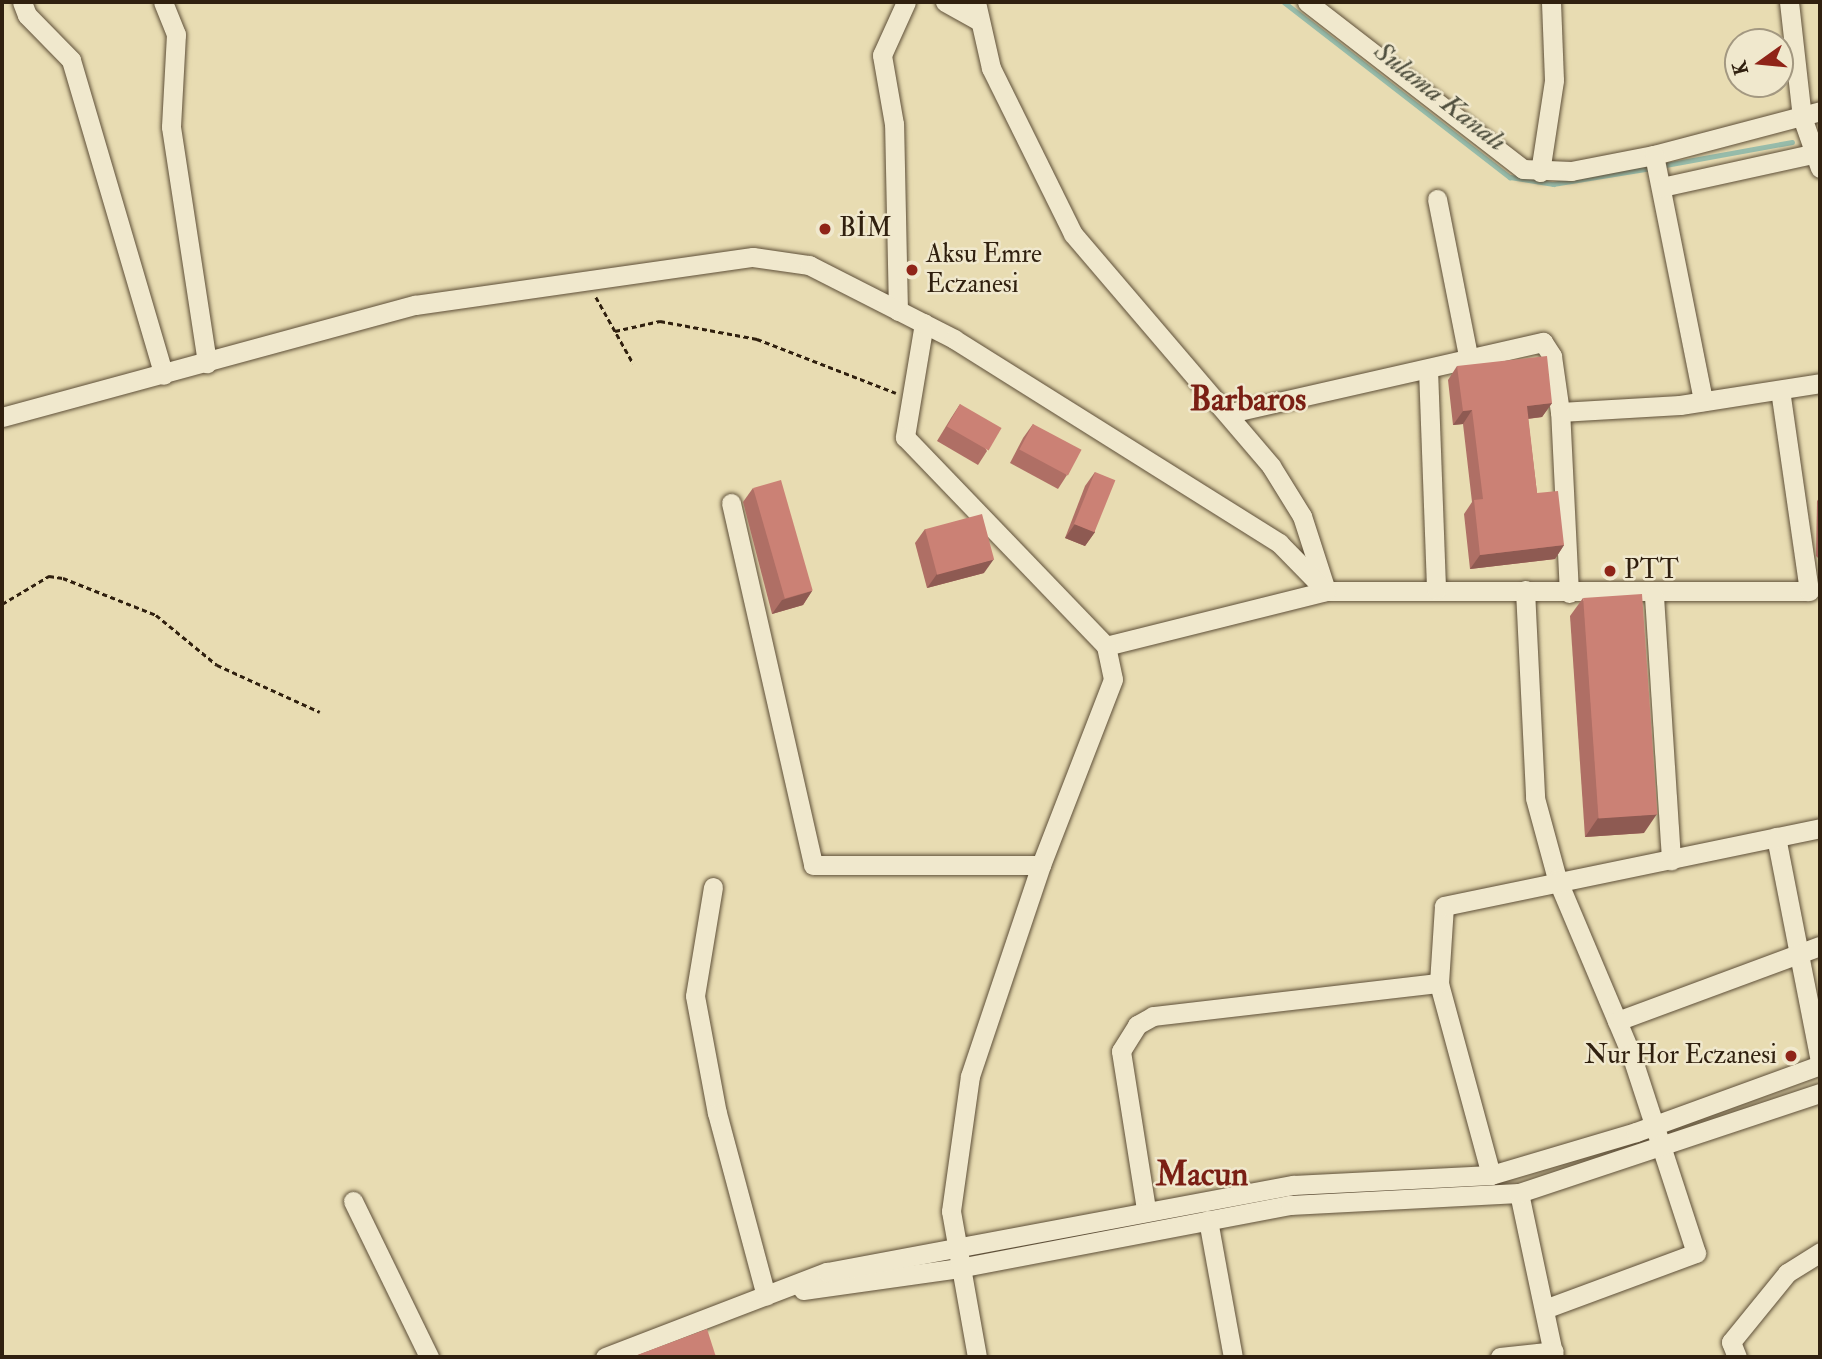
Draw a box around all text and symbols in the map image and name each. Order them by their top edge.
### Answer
north arrow [1724,28,1794,98]
water label: Sulama Kanalı [1367,35,1513,159]
text: K [1727,58,1754,77]
place label: BİM [839,213,892,245]
marker: BİM [817,221,833,237]
place label: Aksu Emre Eczanesi [926,239,1042,300]
marker: Aksu Emre Eczanesi [904,262,920,278]
district label: Barbaros [1190,380,1306,420]
place label: PTT [1624,555,1679,587]
marker: PTT [1602,563,1618,579]
place label: Nur Hor Eczanesi [1585,1040,1777,1072]
marker: Nur Hor Eczanesi [1783,1048,1799,1064]
district label: Macun [1156,1155,1248,1195]

